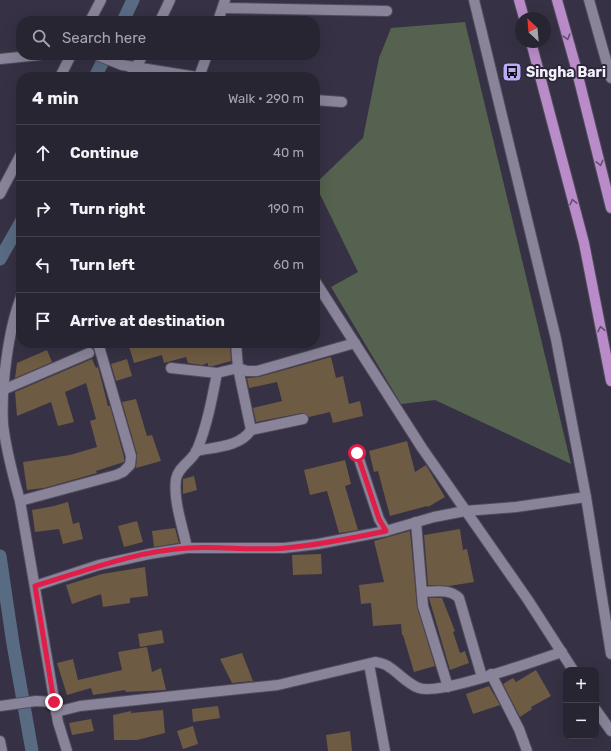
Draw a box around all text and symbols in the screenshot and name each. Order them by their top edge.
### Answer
north arrow [515,12,551,48]
search box [16,16,320,60]
icon: search [30,27,52,49]
text: Search here [62,29,146,47]
one-way arrow [563,34,571,41]
bus stop icon: Singha Bari [501,61,523,83]
place label: Singha Bari [526,64,606,81]
text: 4 min [32,88,79,108]
text: Walk · 290 m [228,91,304,106]
icon: ahead [32,142,54,164]
text: Continue [70,144,139,162]
text: 40 m [273,145,304,160]
one-way arrow [595,160,604,167]
icon: right [32,198,54,220]
one-way arrow [569,198,578,205]
text: Turn right [70,200,145,218]
text: 190 m [268,201,304,216]
icon: left [32,254,54,276]
text: Turn left [70,256,135,274]
text: 60 m [273,257,304,272]
icon: arrive [32,310,54,332]
text: Arrive at destination [70,312,225,330]
one-way arrow [597,325,605,332]
route start [348,444,366,462]
map controls [563,667,599,739]
button: + [563,667,599,703]
route end [45,693,63,711]
button: − [563,703,599,739]

